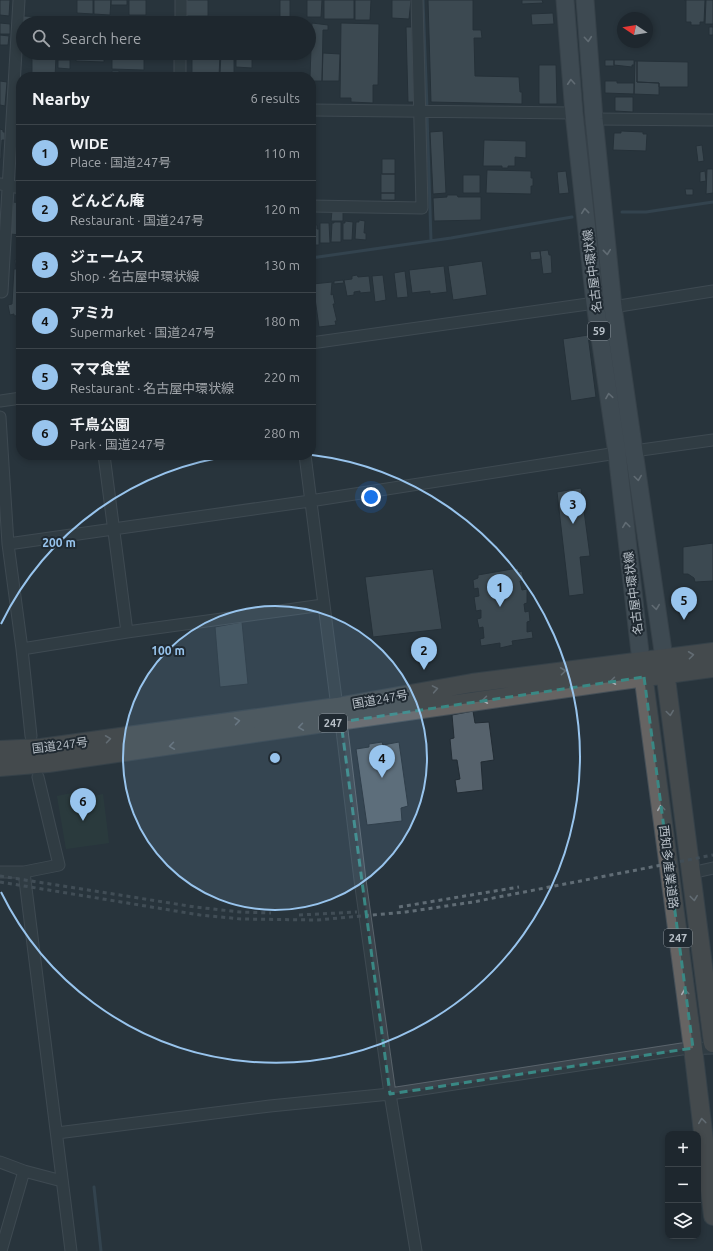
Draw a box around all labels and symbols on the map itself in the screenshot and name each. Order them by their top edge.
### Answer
north arrow [617,12,653,48]
one-way arrow [583,36,592,42]
one-way arrow [567,79,576,85]
one-way arrow [580,208,589,214]
street label: 名古屋中環状線 [580,229,604,313]
one-way arrow [603,249,612,255]
road number: 59 [588,322,610,340]
one-way arrow [605,393,614,399]
one-way arrow [633,475,642,481]
your location [361,487,381,507]
pin: 3 [560,491,586,524]
one-way arrow [621,522,630,528]
text: 200 m [42,536,76,549]
street label: 名古屋中環状線 [621,551,645,635]
pin: 1 [487,574,513,607]
pin: 5 [671,587,697,620]
one-way arrow [651,603,660,610]
pin: 2 [411,637,437,670]
text: 100 m [151,644,185,657]
one-way arrow [688,651,694,660]
one-way arrow [560,667,566,676]
one-way arrow [610,676,616,685]
one-way arrow [431,686,438,694]
street label: 国道247号 [351,688,409,710]
one-way arrow [482,695,488,704]
one-way arrow [665,710,674,716]
road number: 247 [319,714,347,732]
one-way arrow [234,717,240,726]
one-way arrow [298,722,304,731]
street label: 国道247号 [31,735,89,755]
one-way arrow [105,735,111,744]
one-way arrow [169,741,175,750]
pin: 4 [369,745,395,778]
centre of rings [268,751,282,765]
pin: 6 [70,788,96,821]
one-way arrow [657,805,666,811]
street label: 西知多産業道路 [657,825,681,909]
one-way arrow [689,895,698,901]
road number: 247 [664,929,692,947]
one-way arrow [681,989,690,995]
one-way arrow [698,1118,707,1124]

